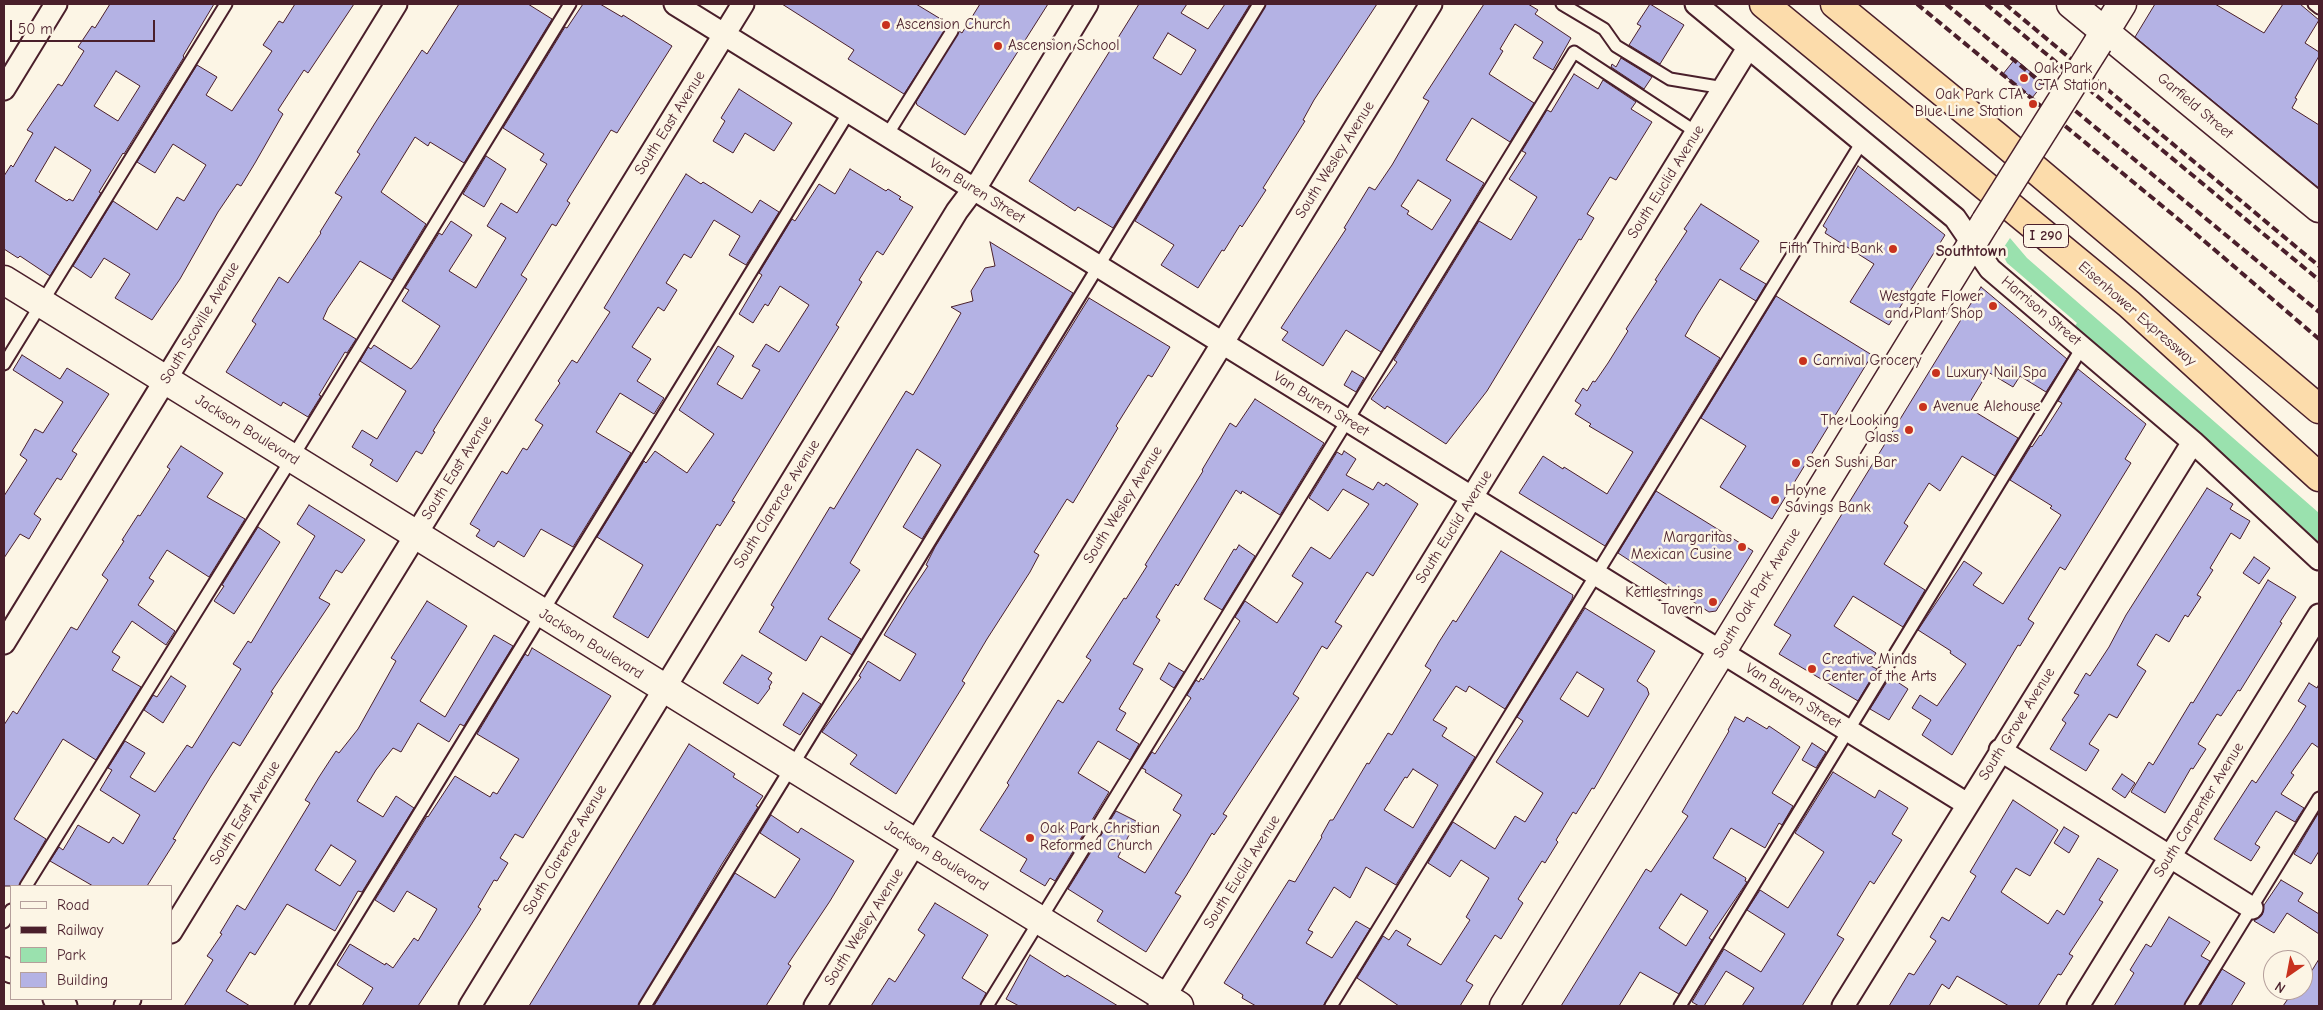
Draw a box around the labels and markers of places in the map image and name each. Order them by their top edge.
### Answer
place label: Ascension Church [896,16,1011,34]
marker: Ascension Church [880,19,892,31]
place label: Ascension School [1008,37,1120,55]
marker: Ascension School [992,40,1004,52]
place label: Oak Park CTA Station [2034,60,2107,95]
marker: Oak Park CTA Station [2018,72,2030,84]
place label: Oak Park CTA Blue Line Station [1915,86,2023,121]
marker: Oak Park CTA Blue Line Station [2027,98,2039,110]
place label: Fifth Third Bank [1779,240,1883,258]
marker: Fifth Third Bank [1887,243,1899,255]
place label: Westgate Flower and Plant Shop [1879,288,1983,323]
marker: Westgate Flower and Plant Shop [1987,300,1999,312]
place label: Carnival Grocery [1813,352,1921,370]
marker: Carnival Grocery [1797,355,1809,367]
place label: Luxury Nail Spa [1946,364,2047,382]
marker: Luxury Nail Spa [1930,367,1942,379]
place label: Avenue Alehouse [1933,398,2041,416]
marker: Avenue Alehouse [1917,401,1929,413]
place label: The Looking Glass [1821,412,1899,447]
marker: The Looking Glass [1903,424,1915,436]
place label: Sen Sushi Bar [1806,454,1897,472]
marker: Sen Sushi Bar [1790,457,1802,469]
place label: Hoyne Savings Bank [1785,482,1871,517]
marker: Hoyne Savings Bank [1769,494,1781,506]
place label: Margaritas Mexican Cusine [1631,529,1732,564]
marker: Margaritas Mexican Cusine [1736,541,1748,553]
place label: Kettlestrings Tavern [1625,584,1703,619]
marker: Kettlestrings Tavern [1707,596,1719,608]
place label: Creative Minds Center of the Arts [1822,651,1936,686]
marker: Creative Minds Center of the Arts [1806,663,1818,675]
place label: Oak Park Christian Reformed Church [1040,820,1160,855]
marker: Oak Park Christian Reformed Church [1024,832,1036,844]

